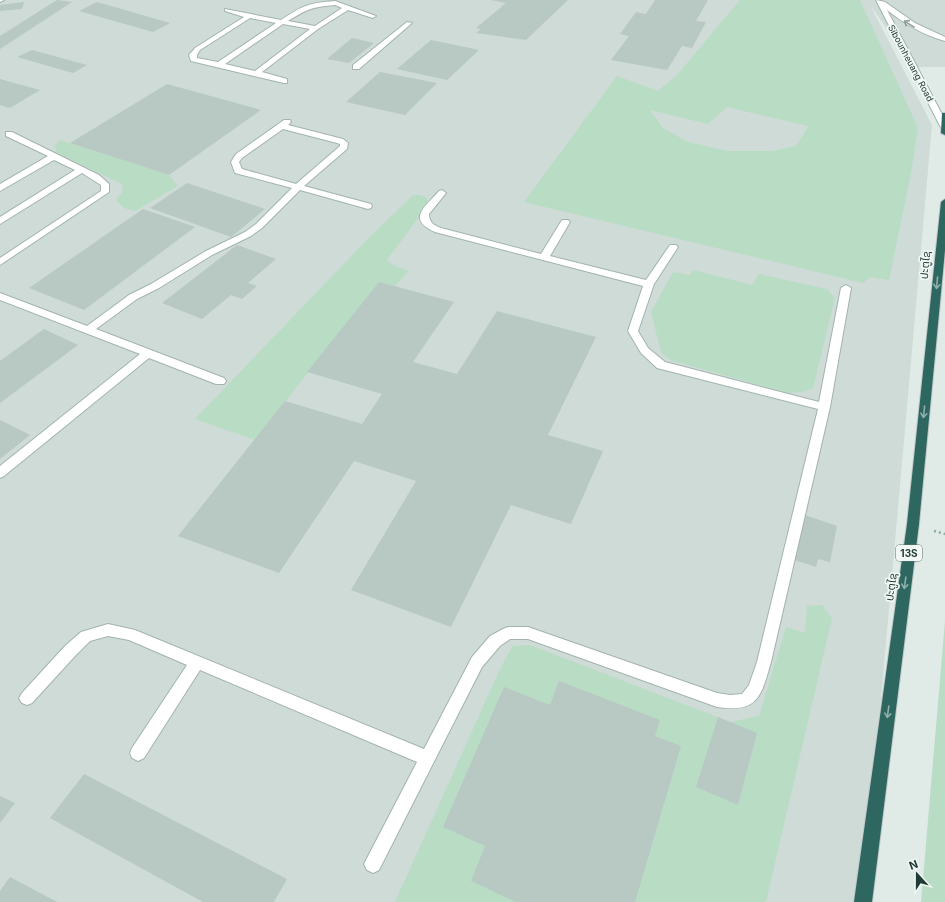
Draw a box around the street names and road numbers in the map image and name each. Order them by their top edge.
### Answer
street label: Sibounheuang Road [886,23,936,103]
street label: ປະຕູໄຊ [917,250,933,280]
road number: 13S [896,545,922,561]
street label: ປະຕູໄຊ [882,572,900,602]

